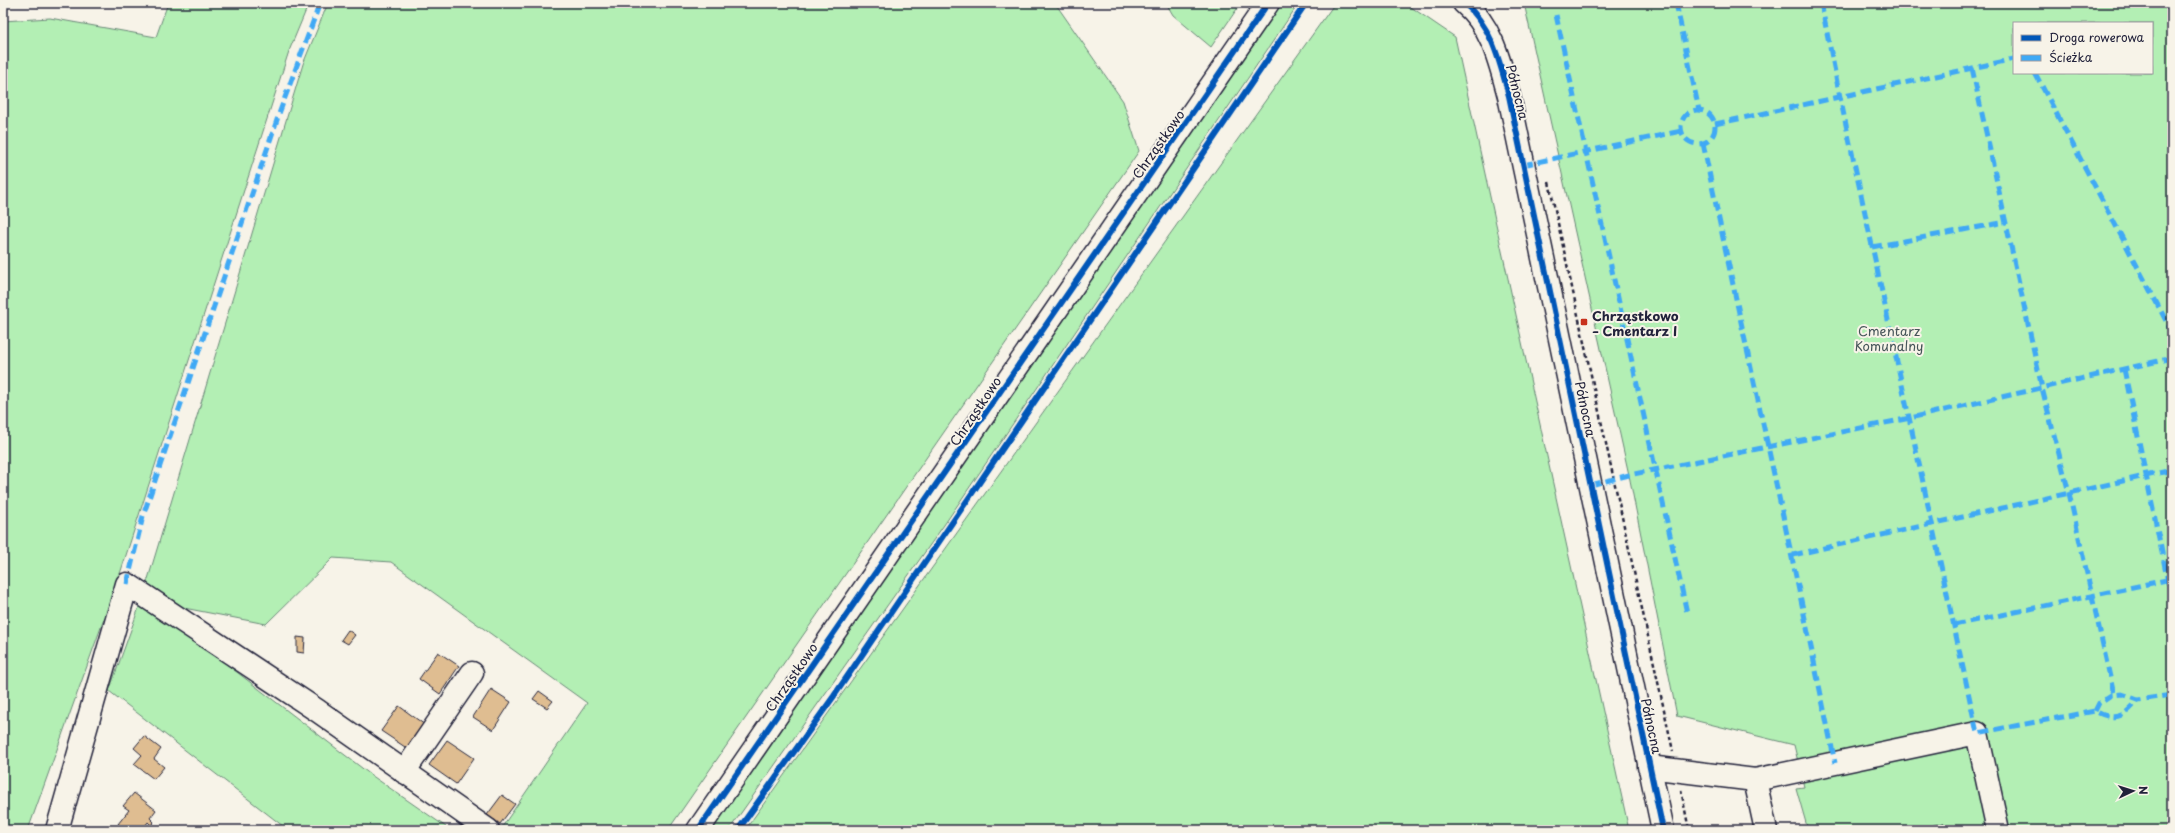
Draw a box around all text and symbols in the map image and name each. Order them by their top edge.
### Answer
legend [2013,22,2153,74]
text: Droga rowerowa [2049,28,2145,46]
text: Ścieżka [2049,48,2093,66]
street label: Północna [1502,62,1534,123]
street label: Chrząstkowo [1127,106,1189,182]
place label: Chrząstkowo – Cmentarz I [1592,306,1679,340]
marker: Chrząstkowo – Cmentarz I [1579,317,1589,327]
park label: Cmentarz Komunalny [1854,321,1924,355]
street label: Chrząstkowo [945,372,1005,450]
street label: Północna [1571,379,1601,439]
street label: Chrząstkowo [760,639,822,715]
street label: Północna [1637,696,1667,756]
north arrow [2113,771,2153,811]
text: N [2135,785,2152,795]

